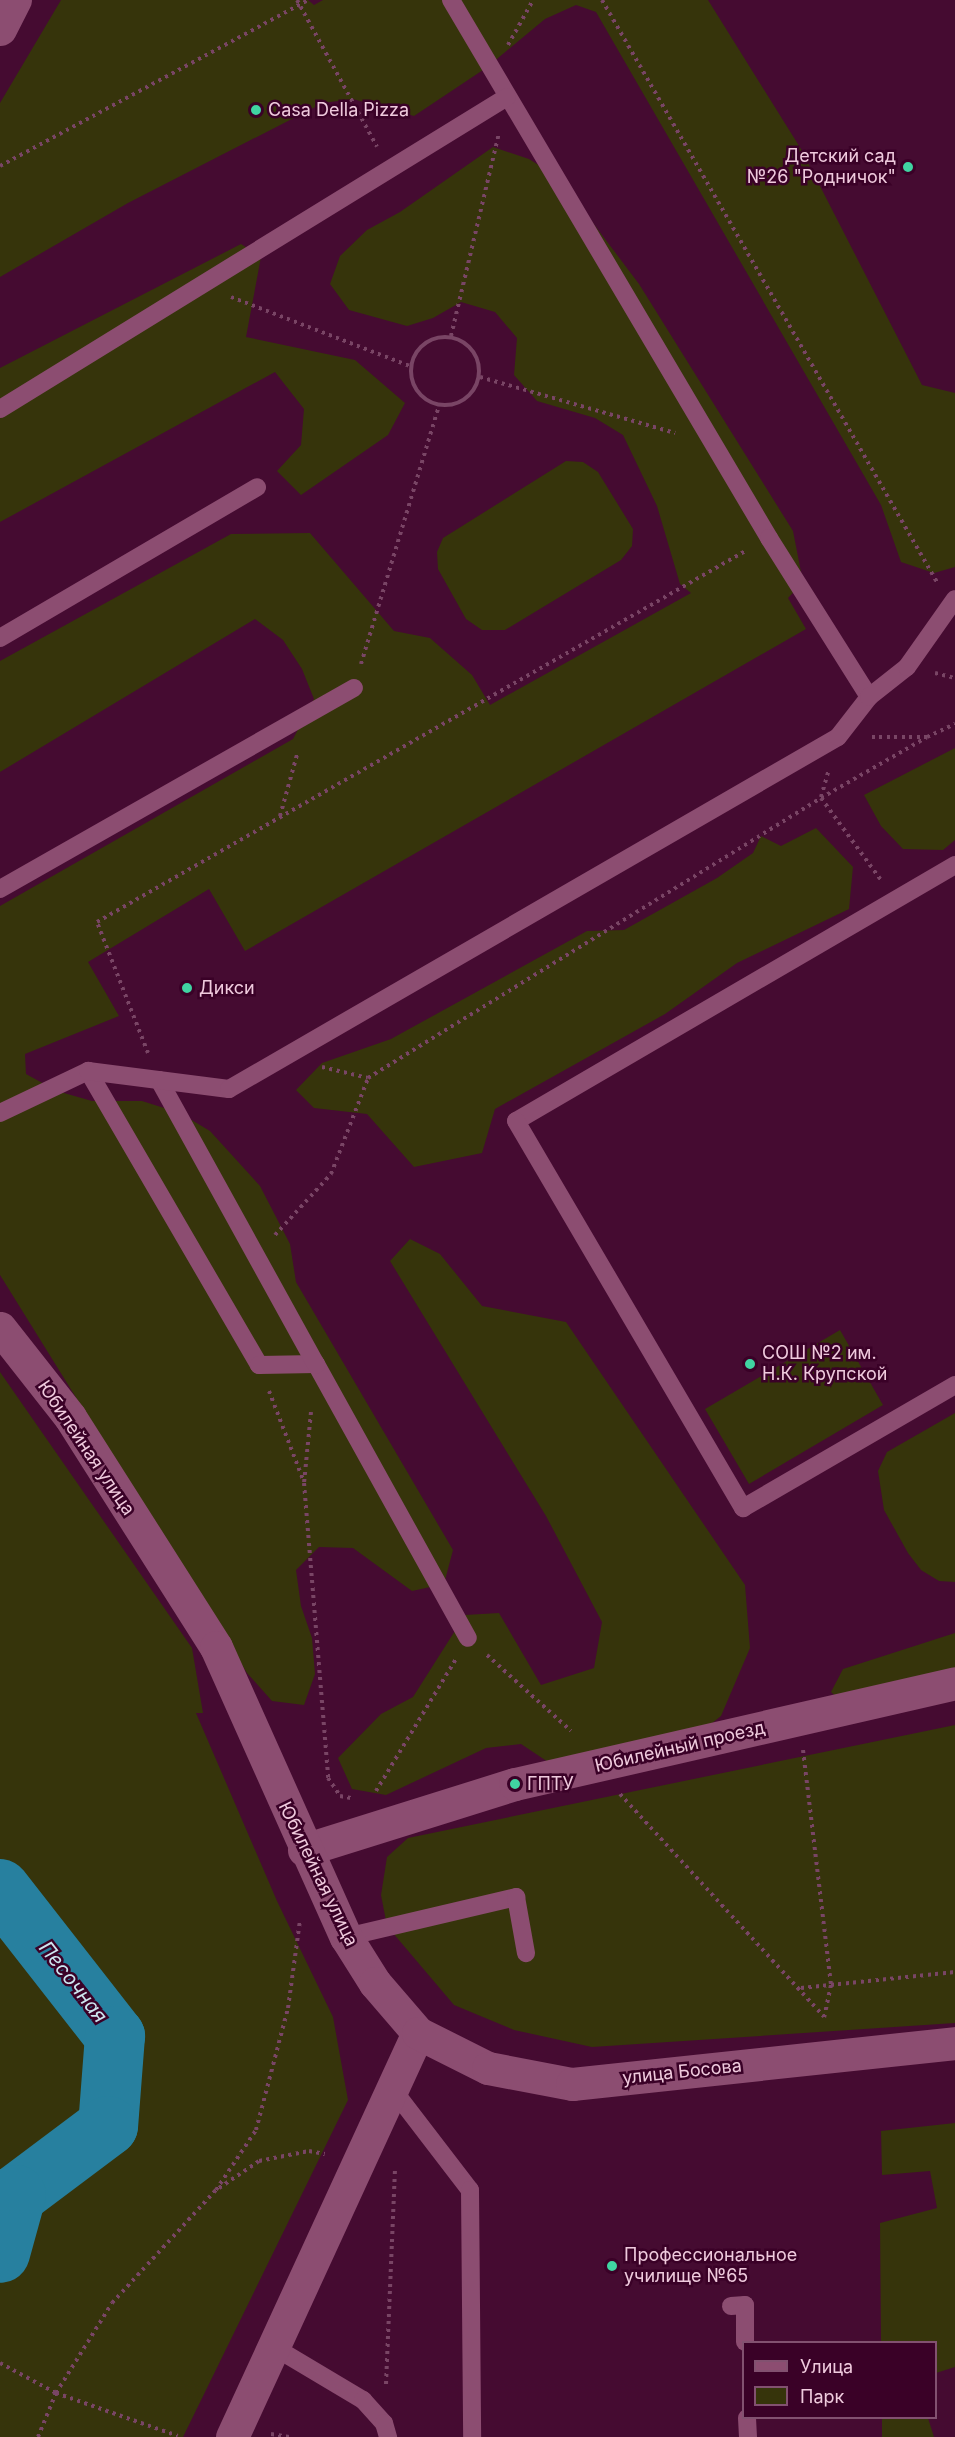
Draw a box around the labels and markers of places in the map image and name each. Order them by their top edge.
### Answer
place label: Casa Della Pizza [268,99,409,121]
marker: Casa Della Pizza [249,103,263,117]
place label: Детский сад №26 "Родничок" [747,146,896,188]
marker: Детский сад №26 "Родничок" [901,160,915,174]
place label: Дикси [199,977,255,999]
marker: Дикси [180,981,194,995]
place label: СОШ №2 им. Н.К. Крупской [762,1343,887,1386]
marker: СОШ №2 им. Н.К. Крупской [743,1357,757,1371]
place label: ГПТУ [527,1773,574,1795]
marker: ГПТУ [508,1777,522,1791]
place label: Профессиональное училище №65 [624,2245,797,2288]
marker: Профессиональное училище №65 [605,2259,619,2273]

